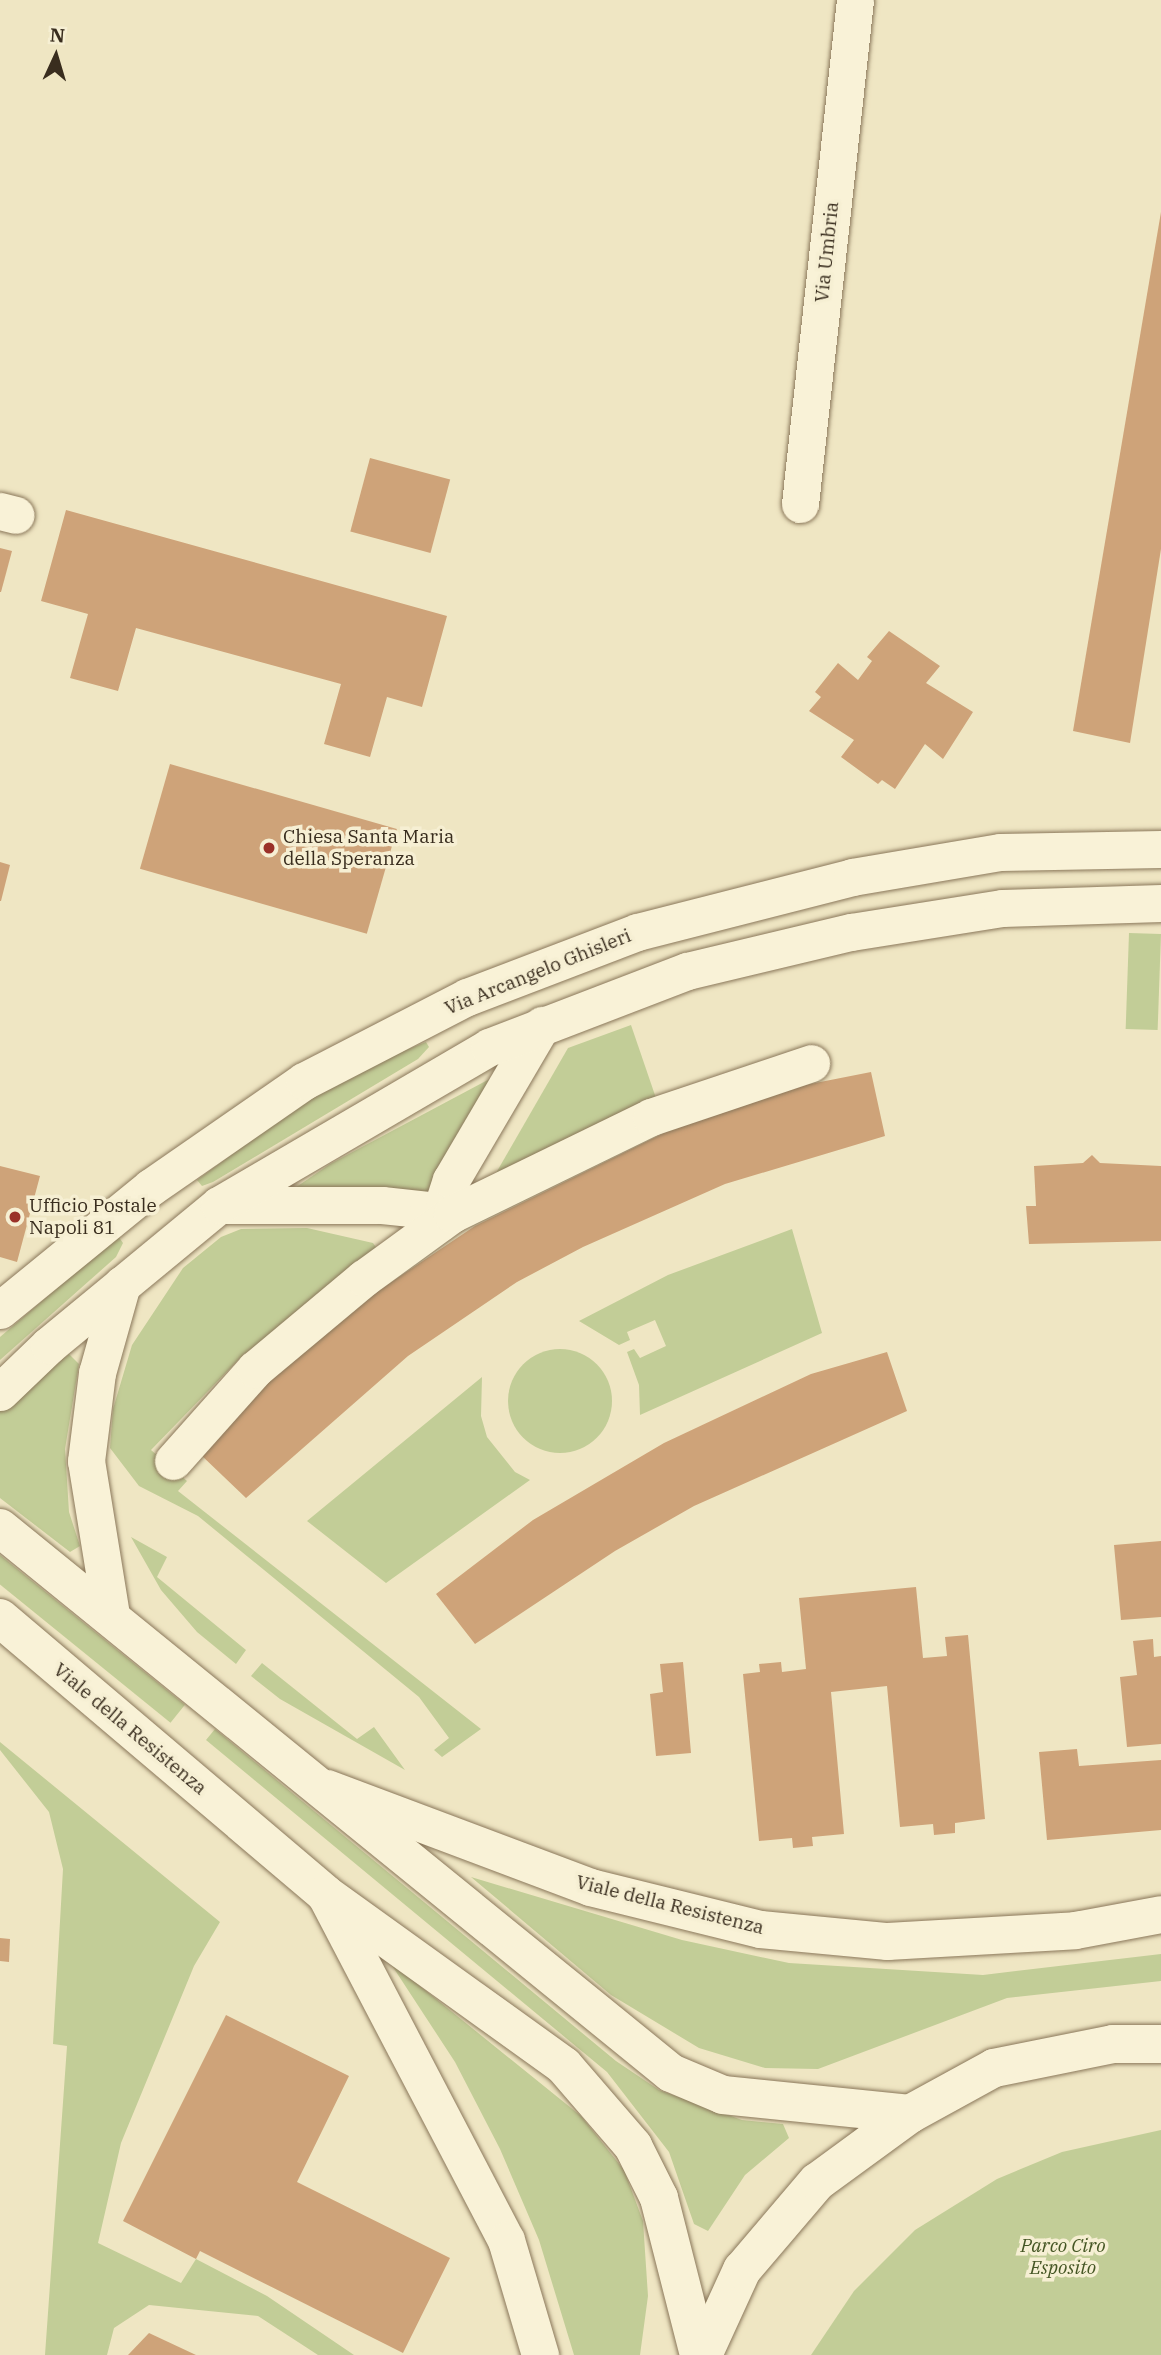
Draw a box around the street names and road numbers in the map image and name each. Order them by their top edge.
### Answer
street label: Via Umbria [810,200,844,304]
street label: Via Arcangelo Ghisleri [441,924,635,1020]
street label: Viale della Resistenza [49,1658,211,1800]
street label: Viale della Resistenza [574,1871,766,1939]

